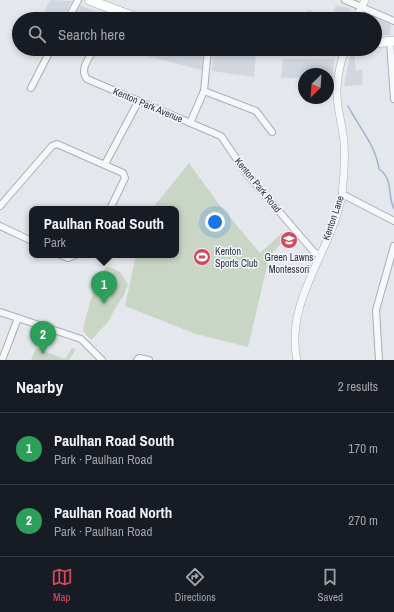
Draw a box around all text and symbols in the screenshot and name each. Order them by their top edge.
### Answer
search box [12,12,382,56]
icon: search [26,23,48,45]
text: Search here [58,24,125,45]
north arrow [298,68,334,104]
street label: Kenton Park Avenue [111,84,185,126]
street label: Kenton Park Road [232,155,284,215]
street label: Kenton Lane [319,193,347,242]
popup [29,206,179,258]
your location [205,212,225,232]
text: Paulhan Road South [44,213,164,234]
school or university icon: Green Lawns Montessori [279,230,299,250]
text: Park [44,234,66,251]
place label: Kenton Sports Club [215,245,258,270]
sports icon: Kenton Sports Club [192,247,212,267]
place label: Green Lawns Montessori [265,251,313,276]
pin: 1 [91,271,117,304]
pin: 2 [30,321,56,354]
text: Nearby [16,375,63,398]
text: 2 results [338,378,378,395]
text: Paulhan Road South [54,430,174,451]
text: 1 [26,440,32,457]
text: 170 m [348,440,378,457]
text: Park · Paulhan Road [54,451,152,468]
text: Paulhan Road North [54,502,172,523]
text: 2 [26,512,32,529]
text: 270 m [348,512,378,529]
text: Park · Paulhan Road [54,523,152,540]
tab: Map [51,566,73,604]
tab: Directions [175,566,216,604]
tab: Saved [318,566,343,604]

